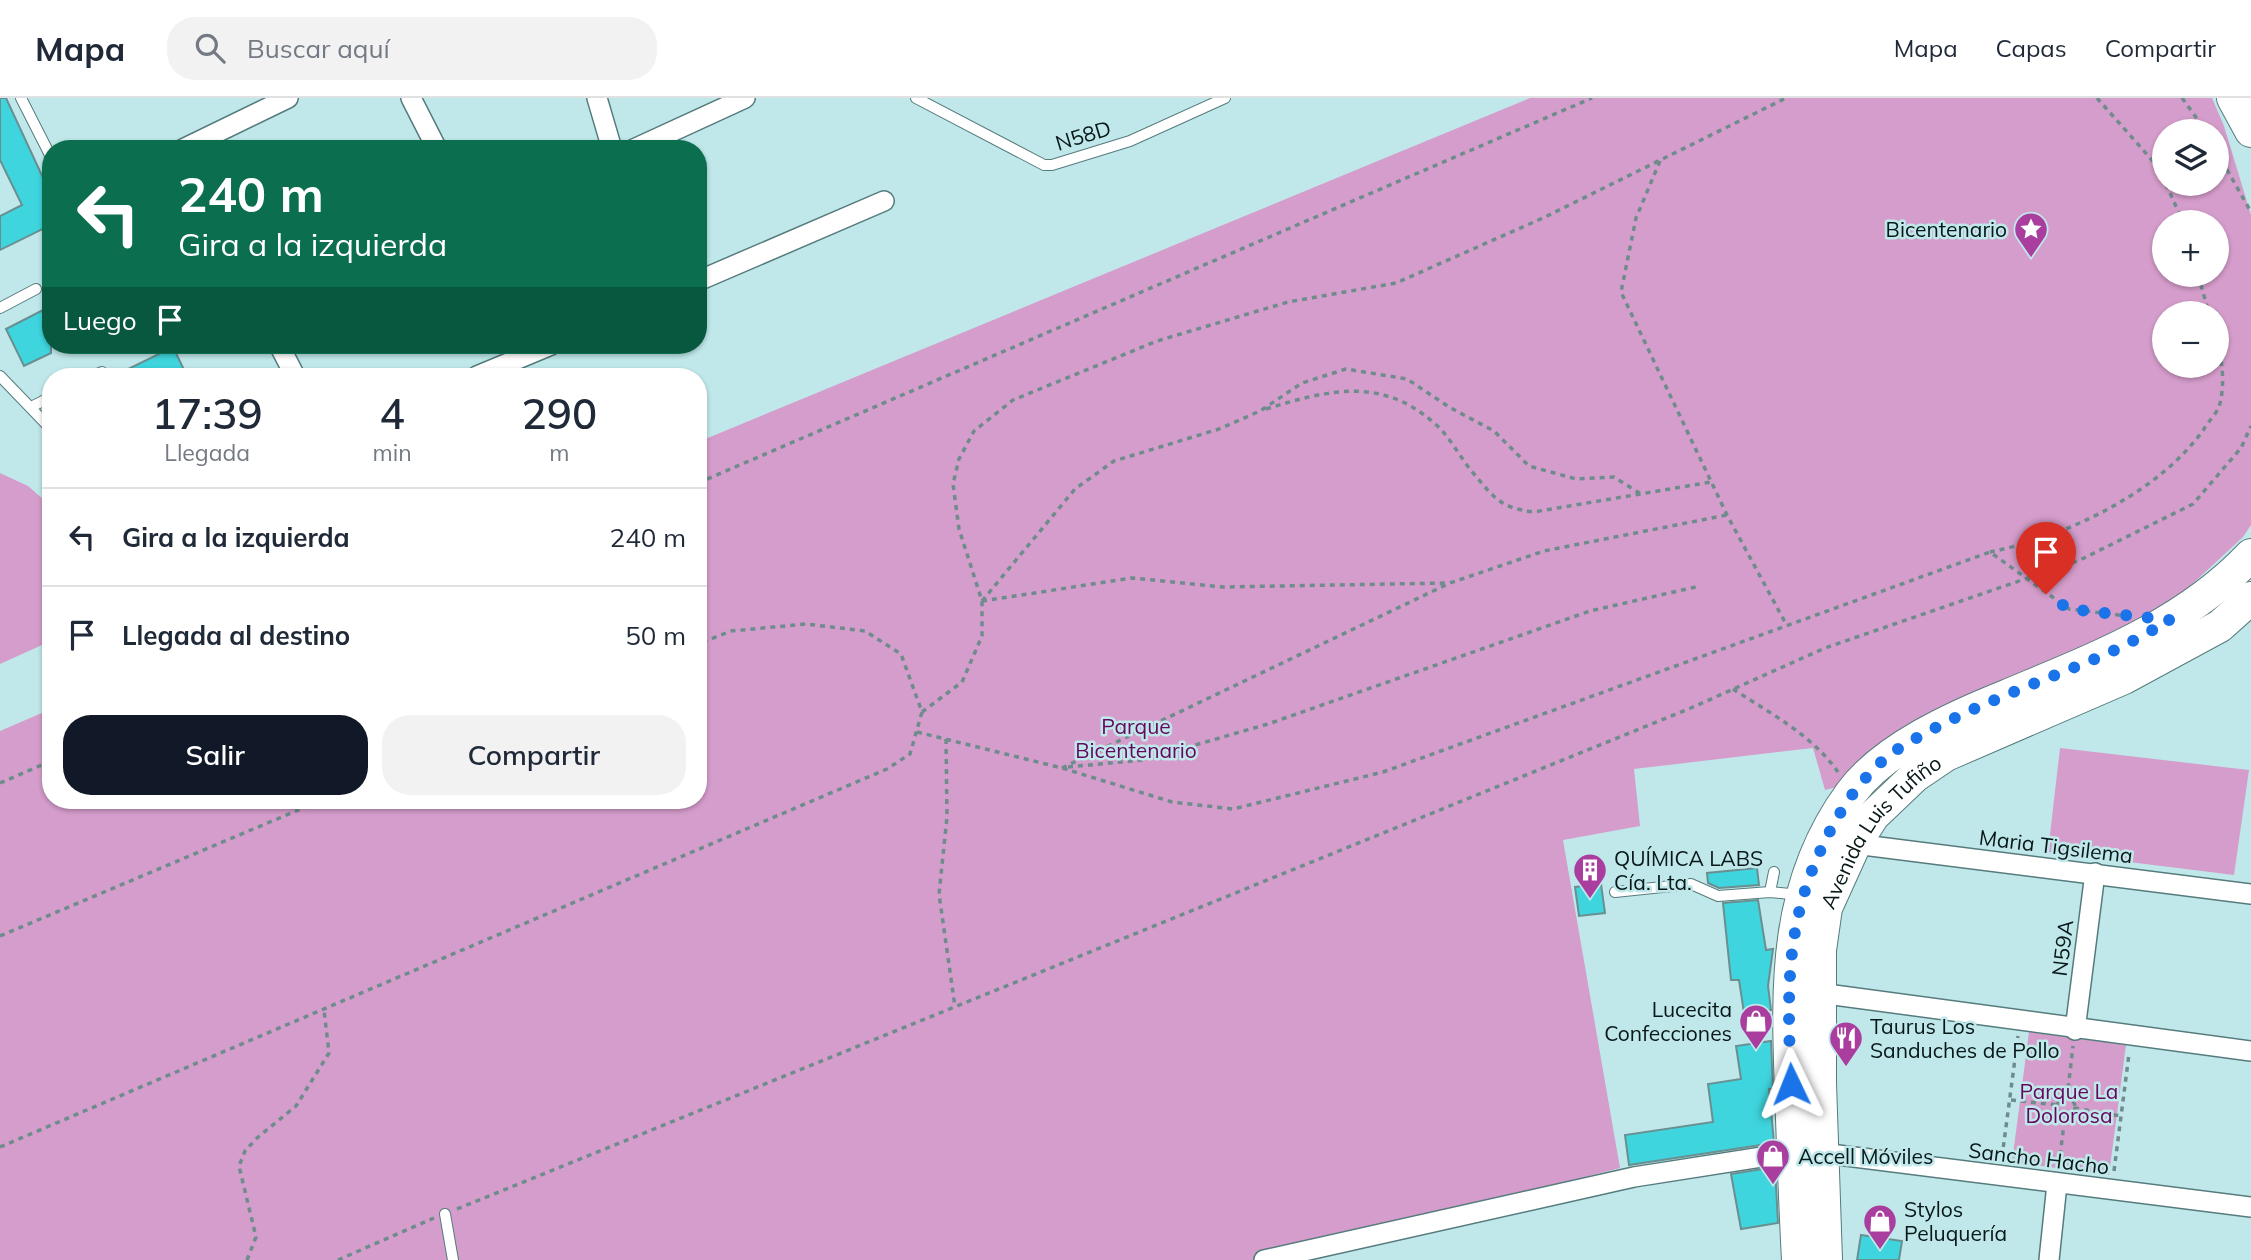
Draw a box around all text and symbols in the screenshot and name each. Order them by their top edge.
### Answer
search box [167,17,657,80]
text: Mapa [35,28,125,69]
icon: search [191,29,229,67]
text: Buscar aquí [247,32,390,65]
text: Mapa [1894,33,1958,63]
text: Capas [1996,33,2067,63]
text: Compartir [2105,33,2216,63]
street label: N58D [1052,114,1114,156]
map controls [2152,119,2229,378]
button: layers [2152,119,2229,196]
text: 240 m [178,163,324,224]
icon: left [63,168,154,259]
place icon: Bicentenario [2012,210,2050,259]
button: + [2152,210,2229,287]
place label: Bicentenario [1886,216,2007,242]
text: Gira a la izquierda [178,224,447,264]
icon: arrive [151,301,189,339]
button: − [2152,301,2229,378]
text: Luego [63,304,137,337]
text: 17:39 [152,387,263,440]
text: 4 [379,387,405,440]
text: 290 [522,387,597,440]
text: Llegada [164,438,250,467]
text: min [372,438,412,467]
text: m [549,438,569,467]
icon: left [63,518,101,556]
text: Gira a la izquierda [122,521,350,554]
text: 240 m [610,521,686,554]
pin [2016,522,2076,594]
icon: arrive [2027,533,2065,571]
icon: arrive [63,616,101,654]
text: Llegada al destino [122,619,350,652]
text: 50 m [625,619,686,652]
park label: Parque Bicentenario [1075,713,1197,763]
button: Salir [63,715,368,795]
button: Compartir [382,715,686,795]
street label: Avenida Luis Tufiño [1814,749,1946,913]
street label: Maria Tigsilema [1978,824,2134,868]
place label: QUÍMICA LABS Cía. Lta. [1614,845,1763,895]
building icon: QUÍMICA LABS Cía. Lta. [1571,851,1609,900]
street label: N59A [2046,918,2078,978]
place label: Lucecita Confecciones [1604,996,1732,1046]
shop icon: Lucecita Confecciones [1737,1002,1775,1051]
place label: Taurus Los Sanduches de Pollo [1870,1013,2059,1063]
restaurant icon: Taurus Los Sanduches de Pollo [1827,1019,1865,1068]
position arrow [1754,1047,1828,1121]
park label: Parque La Dolorosa [2020,1078,2118,1128]
street label: Sancho Hacho [1967,1136,2111,1180]
shop icon: Accell Móviles [1754,1137,1792,1186]
place label: Accell Móviles [1798,1143,1933,1169]
place label: Stylos Peluquería [1904,1196,2007,1246]
shop icon: Stylos Peluquería [1861,1202,1899,1251]

